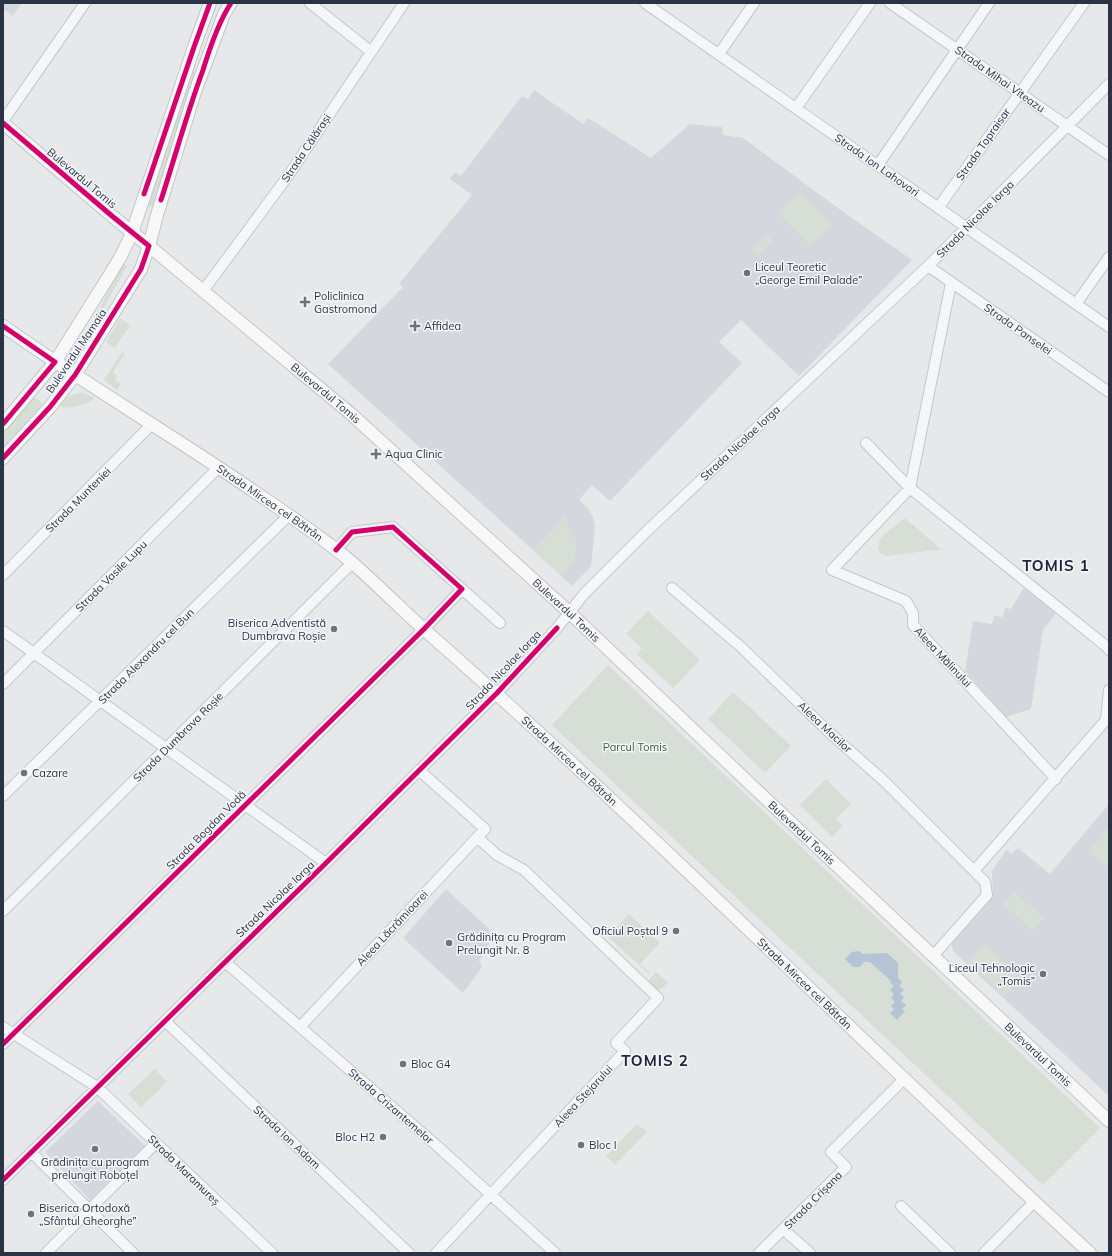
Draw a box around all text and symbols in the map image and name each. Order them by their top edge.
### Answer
street label: Strada Mihai Viteazu [952,43,1048,115]
street label: Strada Topraisar [953,105,1013,183]
street label: Strada Călărași [278,111,335,185]
street label: Strada Ion Lahovari [832,131,922,199]
street label: Bulevardul Tomis [44,145,120,211]
street label: Strada Nicolae Iorga [933,177,1017,261]
place label: Liceul Teoretic „George Emil Palade” [755,260,862,287]
marker: Liceul Teoretic „George Emil Palade” [742,268,752,278]
place label: Policlinica Gastromond [314,289,377,316]
marker: Policlinica Gastromond [299,296,311,308]
street label: Strada Panselei [981,300,1055,358]
street label: Bulevardul Mamaia [43,306,109,396]
place label: Affidea [424,319,461,333]
marker: Affidea [409,320,421,332]
street label: Bulevardul Tomis [288,360,364,426]
street label: Strada Nicolae Iorga [697,402,783,484]
place label: Aqua Clinic [385,447,443,461]
marker: Aqua Clinic [370,448,382,460]
street label: Strada Mircea cel Bătrân [214,461,326,544]
street label: Strada Munteniei [42,464,114,536]
street label: Strada Vasile Lupu [72,537,150,615]
district label: TOMIS 1 [1022,556,1090,575]
street label: Bulevardul Tomis [530,576,603,645]
street label: Strada Alexandru cel Bun [95,605,197,707]
place label: Biserica Adventistă Dumbrava Roșie [228,616,326,644]
marker: Biserica Adventistă Dumbrava Roșie [329,624,339,634]
street label: Aleea Mălinului [911,624,975,690]
street label: Strada Nicolae Iorga [462,627,544,713]
street label: Strada Dumbrava Roșie [130,689,227,786]
street label: Aleea Macilor [795,698,855,756]
street label: Strada Mircea cel Bătrân [518,713,620,809]
park label: Parcul Tomis [603,740,667,754]
place label: Cazare [32,766,68,780]
marker: Cazare [19,768,29,778]
street label: Strada Bogdan Vodă [163,787,249,873]
street label: Bulevardul Tomis [765,798,838,868]
street label: Strada Nicolae Iorga [233,858,317,940]
street label: Aleea Lăcrămioarei [353,887,431,969]
place label: Oficiul Poștal 9 [592,924,668,939]
marker: Oficiul Poștal 9 [671,926,681,936]
place label: Grădinița cu Program Prelungit Nr. 8 [457,930,566,957]
street label: Strada Mircea cel Bătrân [754,935,855,1032]
marker: Grădinița cu Program Prelungit Nr. 8 [444,938,454,948]
place label: Liceul Tehnologic „Tomis” [949,961,1036,988]
marker: Liceul Tehnologic „Tomis” [1038,969,1048,979]
street label: Bulevardul Tomis [1002,1020,1075,1089]
district label: TOMIS 2 [621,1051,689,1070]
place label: Bloc G4 [411,1057,451,1071]
marker: Bloc G4 [398,1059,408,1069]
street label: Aleea Stejarului [551,1062,615,1130]
street label: Strada Crizantemelor [345,1065,437,1147]
street label: Strada Ion Adam [251,1102,323,1172]
place label: Bloc H2 [335,1130,375,1144]
street label: Strada Maramureș [144,1132,223,1209]
marker: Bloc H2 [378,1132,388,1142]
place label: Bloc I [589,1138,617,1152]
marker: Bloc I [576,1140,586,1150]
marker: Grădinița cu program prelungit Roboțel [90,1144,100,1154]
place label: Grădinița cu program prelungit Roboțel [41,1155,149,1183]
street label: Strada Crișana [781,1168,846,1233]
place label: Biserica Ortodoxă „Sfântul Gheorghe” [39,1201,137,1228]
marker: Biserica Ortodoxă „Sfântul Gheorghe” [26,1209,36,1219]

